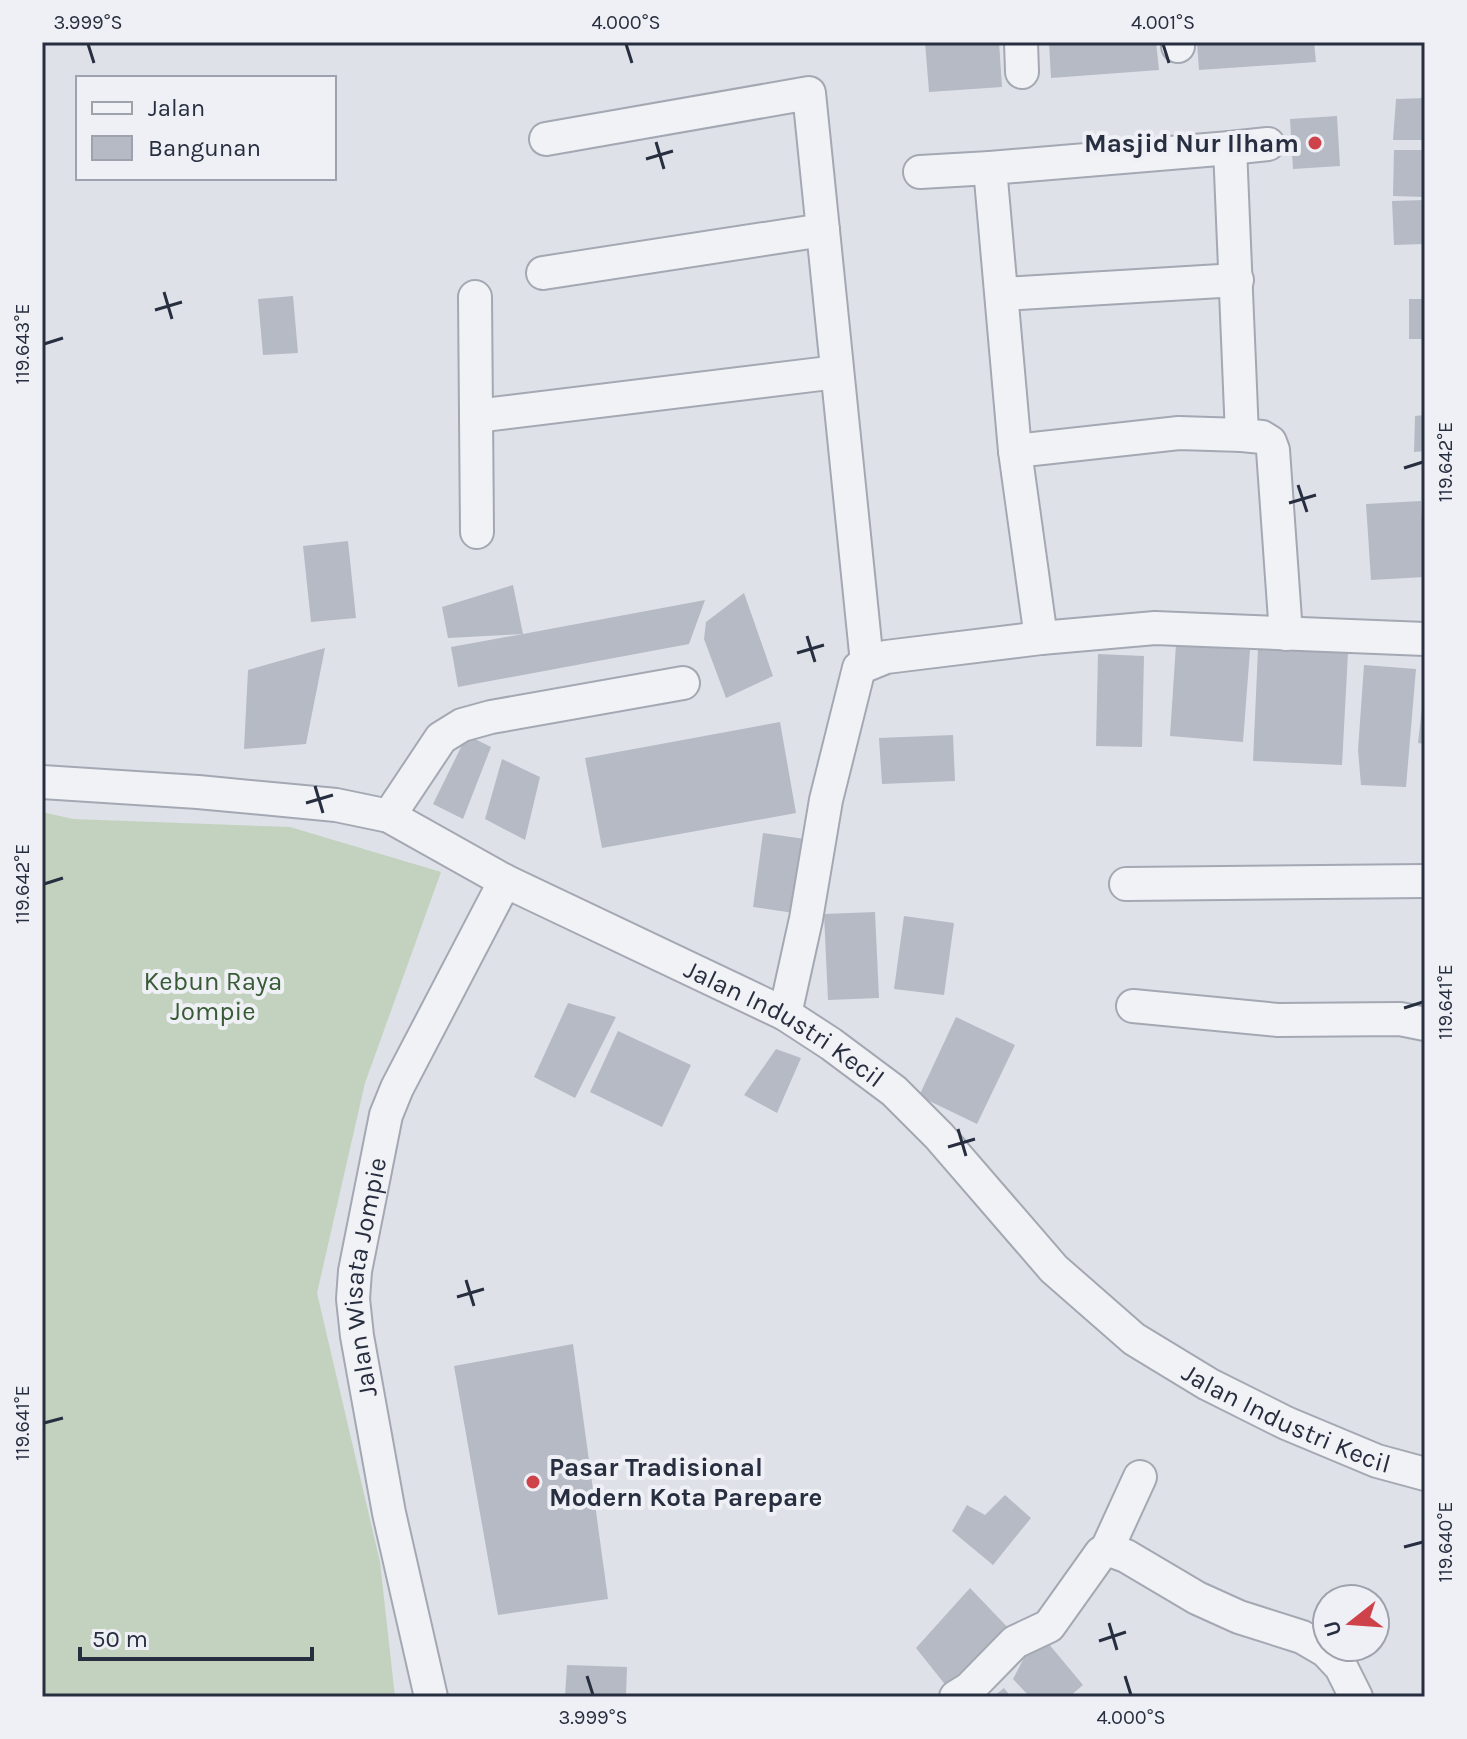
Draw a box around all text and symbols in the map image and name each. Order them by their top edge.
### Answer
text: 3.999°S [53,11,123,34]
text: 4.000°S [591,11,661,34]
text: 4.001°S [1131,11,1195,34]
legend [76,76,336,180]
text: Jalan [148,94,205,122]
place label: Masjid Nur Ilham [1084,128,1299,159]
text: Bangunan [148,134,261,162]
marker: Masjid Nur Ilham [1306,134,1324,152]
text: 119.643°E [11,304,34,384]
text: 119.642°E [1434,422,1457,502]
text: 119.642°E [11,844,34,924]
street label: Jalan Industri Kecil [679,953,890,1094]
text: 119.641°E [1434,964,1457,1040]
park label: Kebun Raya Jompie [144,966,282,1027]
street label: Jalan Wisata Jompie [338,1155,393,1400]
street label: Jalan Industri Kecil [1177,1357,1394,1480]
text: 119.641°E [11,1385,34,1461]
place label: Pasar Tradisional Modern Kota Parepare [549,1452,822,1513]
marker: Pasar Tradisional Modern Kota Parepare [524,1473,542,1491]
text: 119.640°E [1434,1502,1457,1582]
north arrow [1311,1583,1391,1663]
scale bar [80,1611,312,1661]
text: U [1318,1617,1347,1640]
text: 50 m [92,1625,148,1653]
text: 3.999°S [558,1706,628,1729]
text: 4.000°S [1096,1706,1166,1729]

